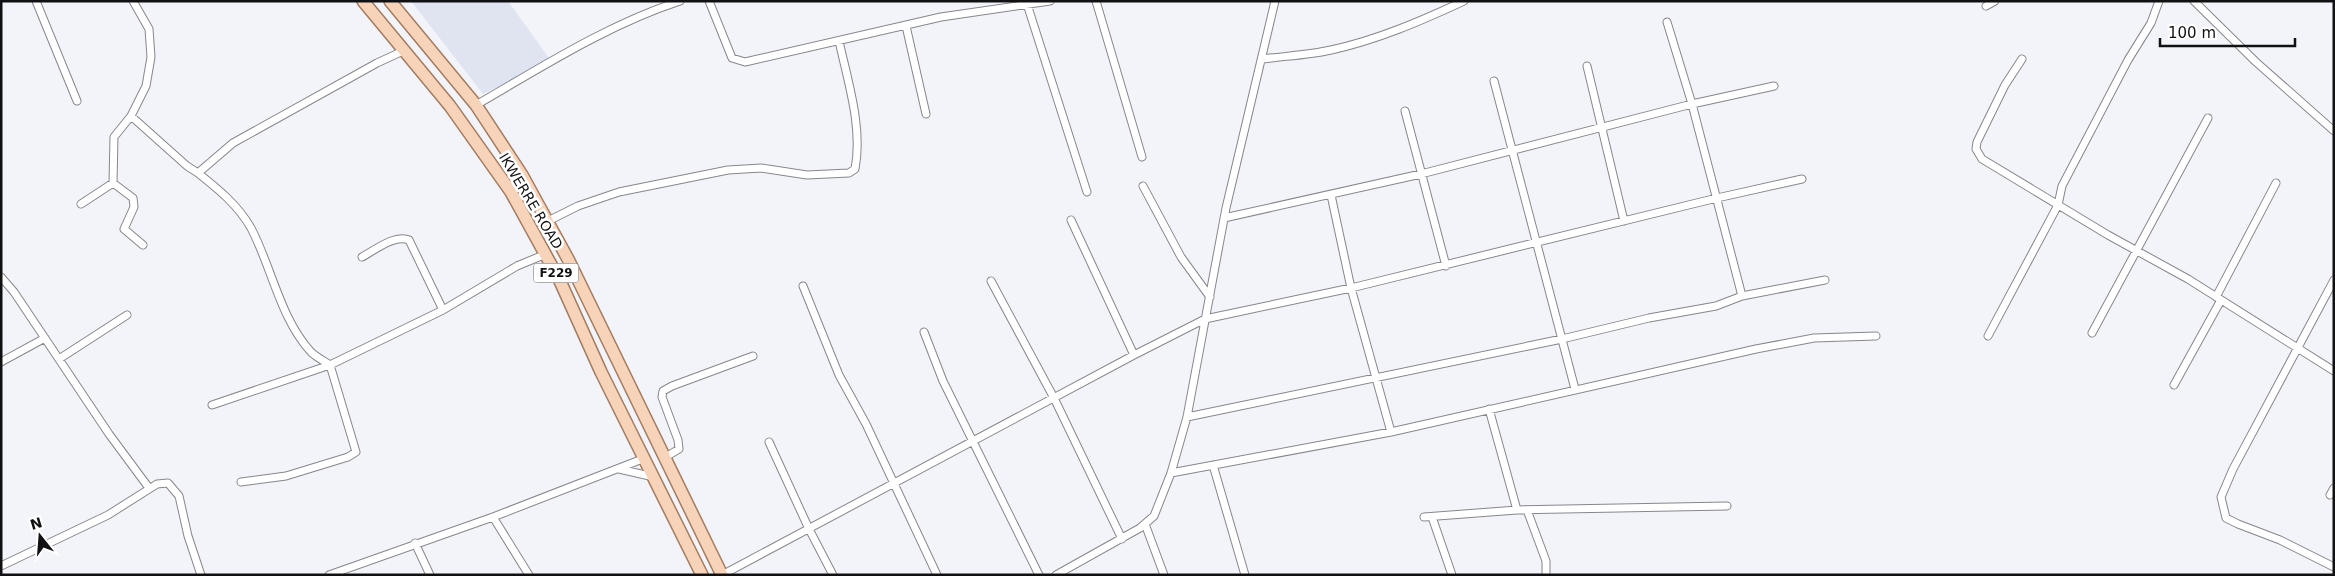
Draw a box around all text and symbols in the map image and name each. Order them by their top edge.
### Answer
scale bar [2160,15,2295,47]
text: 100 m [2168,24,2216,42]
street label: IKWERRE ROAD [496,150,566,252]
road number: F229 [534,264,578,282]
north arrow [15,511,65,561]
text: N [28,514,44,533]

